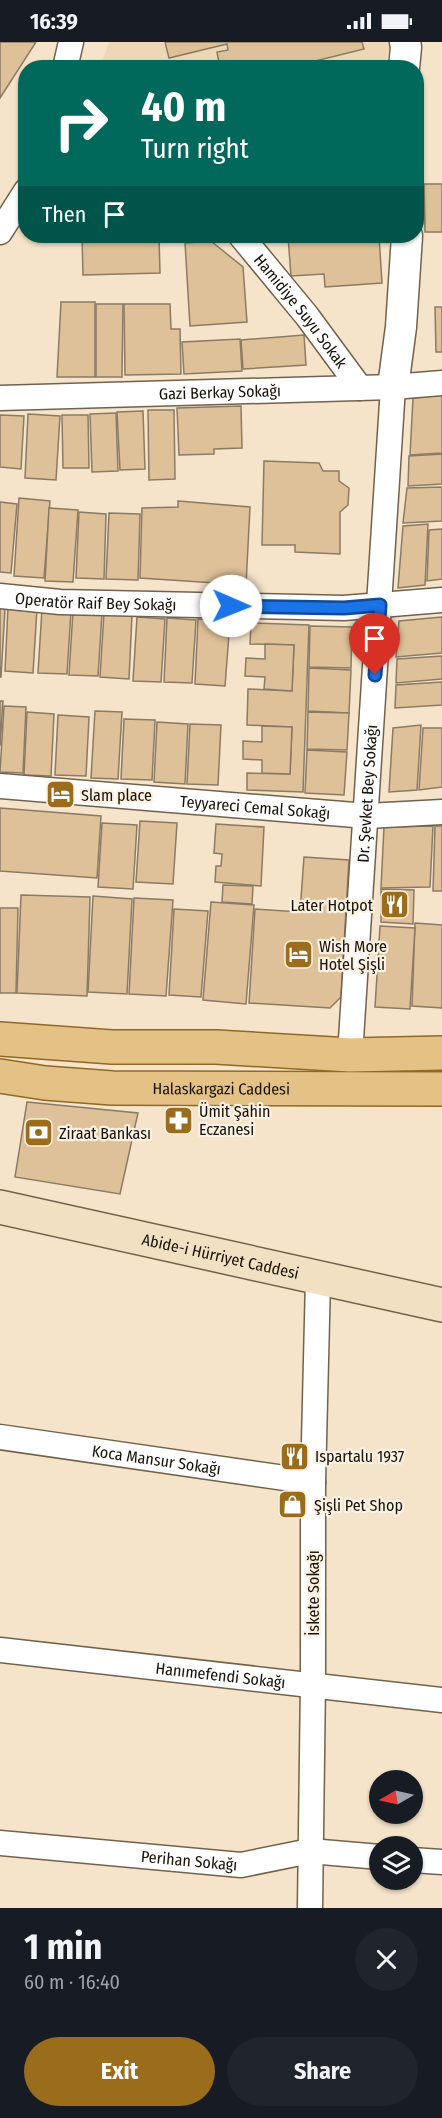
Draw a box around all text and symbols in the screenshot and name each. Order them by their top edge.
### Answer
text: 16:39 [30,8,78,35]
text: 40 m [141,82,226,132]
icon: right [42,84,120,162]
text: Turn right [141,133,249,165]
icon: arrive [98,198,131,231]
text: Then [42,201,86,228]
street label: Hamidiye Suyu Sokak [250,250,351,372]
street label: Gazi Berkay Sokağı [159,381,281,404]
position arrow [199,574,263,638]
street label: Operatör Raif Bey Sokağı [14,589,177,614]
pin [349,613,400,675]
icon: arrive [358,622,391,655]
street label: Dr. Şevket Bey Sokağı [353,724,381,863]
hotel icon: Slam place [44,779,76,811]
place label: Slam place [81,786,152,805]
street label: Teyyareci Cemal Sokağı [179,792,331,823]
restaurant icon: Later Hotpot [378,889,410,921]
place label: Later Hotpot [290,896,374,915]
place label: Wish More Hotel Şişli [319,937,387,974]
hotel icon: Wish More Hotel Şişli [282,939,314,971]
street label: Halaskargazi Caddesi [152,1079,290,1099]
place label: Ümit Şahin Eczanesi [199,1102,270,1139]
pharmacy icon: Ümit Şahin Eczanesi [162,1104,194,1136]
bank icon: Ziraat Bankası [22,1117,54,1149]
place label: Ziraat Bankası [59,1124,151,1143]
street label: Abide-i Hürriyet Caddesi [140,1230,301,1283]
restaurant icon: Ispartalu 1937 [278,1440,310,1472]
street label: Koca Mansur Sokağı [91,1441,222,1479]
place label: Ispartalu 1937 [315,1447,405,1466]
shop icon: Şişli Pet Shop [277,1489,309,1521]
place label: Şişli Pet Shop [314,1496,403,1515]
street label: İskete Sokağı [304,1550,323,1636]
street label: Hanımefendi Sokağı [155,1659,286,1692]
north arrow [369,1770,423,1824]
map controls [369,1770,423,1890]
button: layers [369,1836,423,1890]
street label: Perihan Sokağı [140,1847,238,1875]
text: 1 min [24,1925,102,1969]
button: close [355,1928,418,1991]
text: 60 m · 16:40 [24,1970,120,1994]
button: Exit [24,2037,215,2106]
button: Share [227,2037,418,2106]

